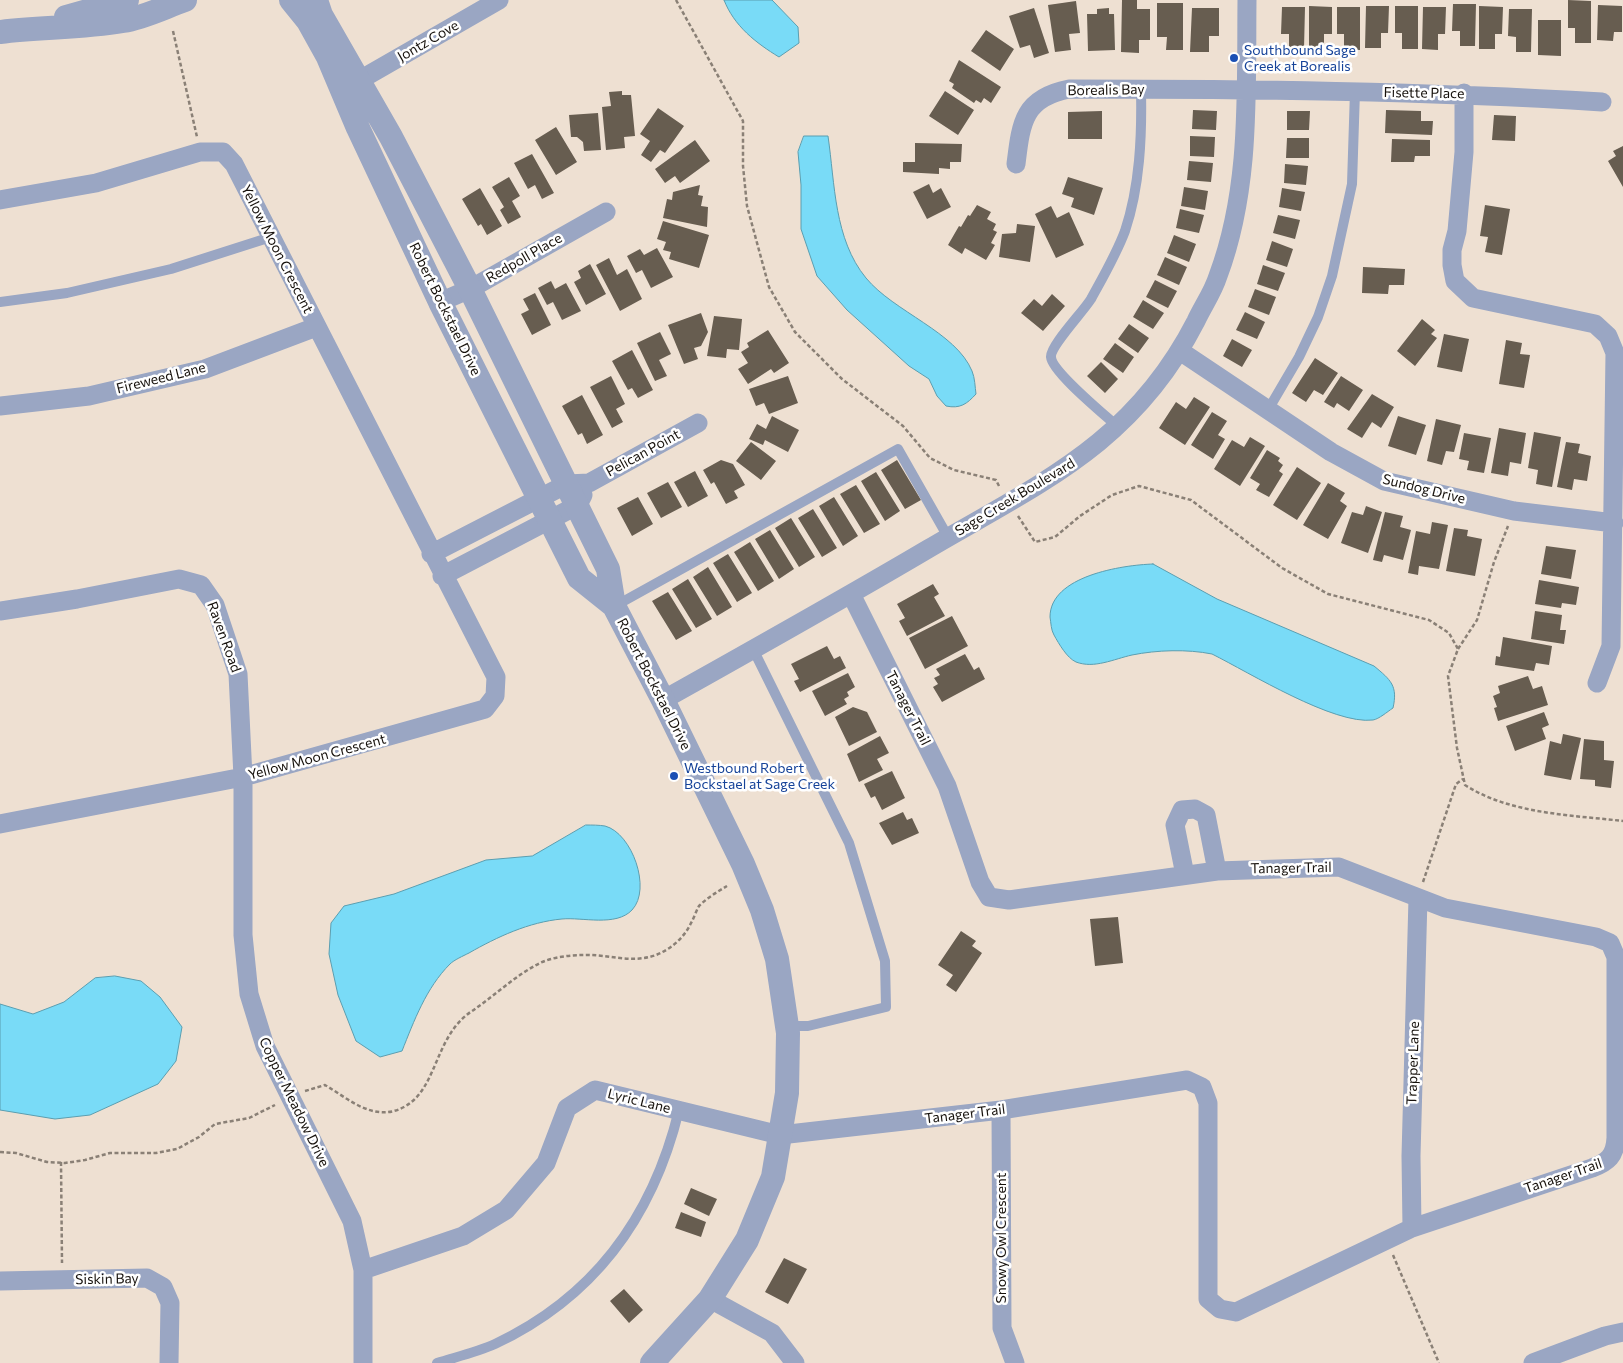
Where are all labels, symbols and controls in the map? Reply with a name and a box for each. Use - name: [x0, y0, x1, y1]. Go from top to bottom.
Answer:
- street label: Jontz Cove: [394, 17, 462, 65]
- place label: Southbound Sage Creek at Borealis: [1244, 42, 1356, 74]
- marker: Southbound Sage Creek at Borealis: [1228, 52, 1240, 64]
- street label: Borealis Bay: [1067, 81, 1145, 99]
- street label: Fisette Place: [1384, 84, 1464, 102]
- street label: Yellow Moon Crescent: [237, 182, 317, 316]
- street label: Redpoll Place: [483, 230, 565, 286]
- street label: Robert Bockstael Drive: [406, 240, 484, 378]
- street label: Fireweed Lane: [115, 359, 207, 397]
- street label: Pelican Point: [603, 426, 683, 480]
- street label: Sage Creek Boulevard: [952, 455, 1078, 539]
- street label: Sundog Drive: [1381, 471, 1467, 507]
- street label: Raven Road: [203, 599, 245, 675]
- street label: Robert Bockstael Drive: [613, 615, 695, 753]
- street label: Tanager Trail: [882, 668, 934, 748]
- street label: Yellow Moon Crescent: [246, 731, 388, 783]
- place label: Westbound Robert Bockstael at Sage Creek: [684, 760, 835, 792]
- marker: Westbound Robert Bockstael at Sage Creek: [668, 770, 680, 782]
- street label: Tanager Trail: [1250, 859, 1332, 877]
- street label: Trapper Lane: [1403, 1021, 1423, 1105]
- street label: Copper Meadow Drive: [255, 1034, 333, 1170]
- street label: Lyric Lane: [606, 1085, 672, 1117]
- street label: Tanager Trail: [924, 1101, 1006, 1127]
- street label: Tanager Trail: [1522, 1155, 1604, 1197]
- street label: Snowy Owl Crescent: [993, 1172, 1009, 1304]
- street label: Siskin Bay: [75, 1270, 139, 1288]

